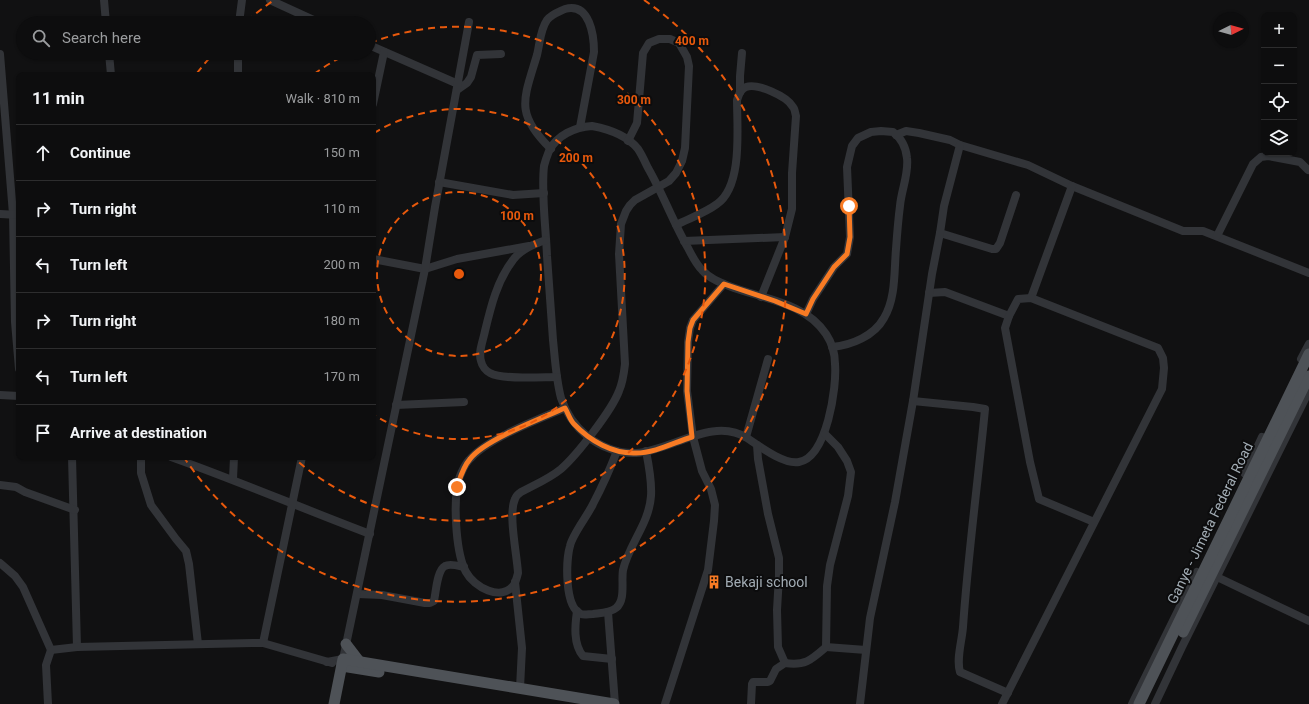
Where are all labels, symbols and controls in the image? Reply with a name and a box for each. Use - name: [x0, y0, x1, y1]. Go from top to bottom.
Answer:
- north arrow: [1213, 12, 1249, 48]
- map controls: [1261, 12, 1297, 156]
- button: +: [1261, 12, 1297, 48]
- search box: [16, 16, 376, 60]
- icon: search: [30, 27, 52, 49]
- text: Search here: [62, 29, 141, 47]
- text: 400 m: [675, 34, 709, 48]
- button: −: [1261, 48, 1297, 84]
- button: locate: [1261, 84, 1297, 120]
- text: 11 min: [32, 88, 85, 108]
- text: Walk · 810 m: [285, 91, 360, 106]
- text: 300 m: [617, 93, 651, 107]
- button: layers: [1261, 120, 1297, 156]
- icon: ahead: [32, 142, 54, 164]
- text: Continue: [70, 144, 131, 162]
- text: 150 m: [323, 145, 360, 160]
- text: 200 m: [559, 151, 593, 165]
- route start: [840, 197, 858, 215]
- icon: right: [32, 198, 54, 220]
- text: Turn right: [70, 200, 136, 218]
- text: 110 m: [323, 201, 360, 216]
- text: 100 m: [500, 209, 534, 223]
- icon: left: [32, 254, 54, 276]
- text: Turn left: [70, 256, 127, 274]
- text: 200 m: [323, 257, 360, 272]
- centre of rings: [452, 267, 466, 281]
- icon: right: [32, 310, 54, 332]
- text: Turn right: [70, 312, 136, 330]
- text: 180 m: [323, 313, 360, 328]
- icon: left: [32, 366, 54, 388]
- text: Turn left: [70, 368, 127, 386]
- text: 170 m: [323, 369, 360, 384]
- icon: arrive: [32, 422, 54, 444]
- text: Arrive at destination: [70, 424, 207, 442]
- street label: Ganye - Jimeta Federal Road: [1164, 440, 1256, 606]
- route end: [448, 478, 466, 496]
- building icon: Bekaji school: [706, 574, 722, 590]
- place label: Bekaji school: [725, 574, 808, 590]

